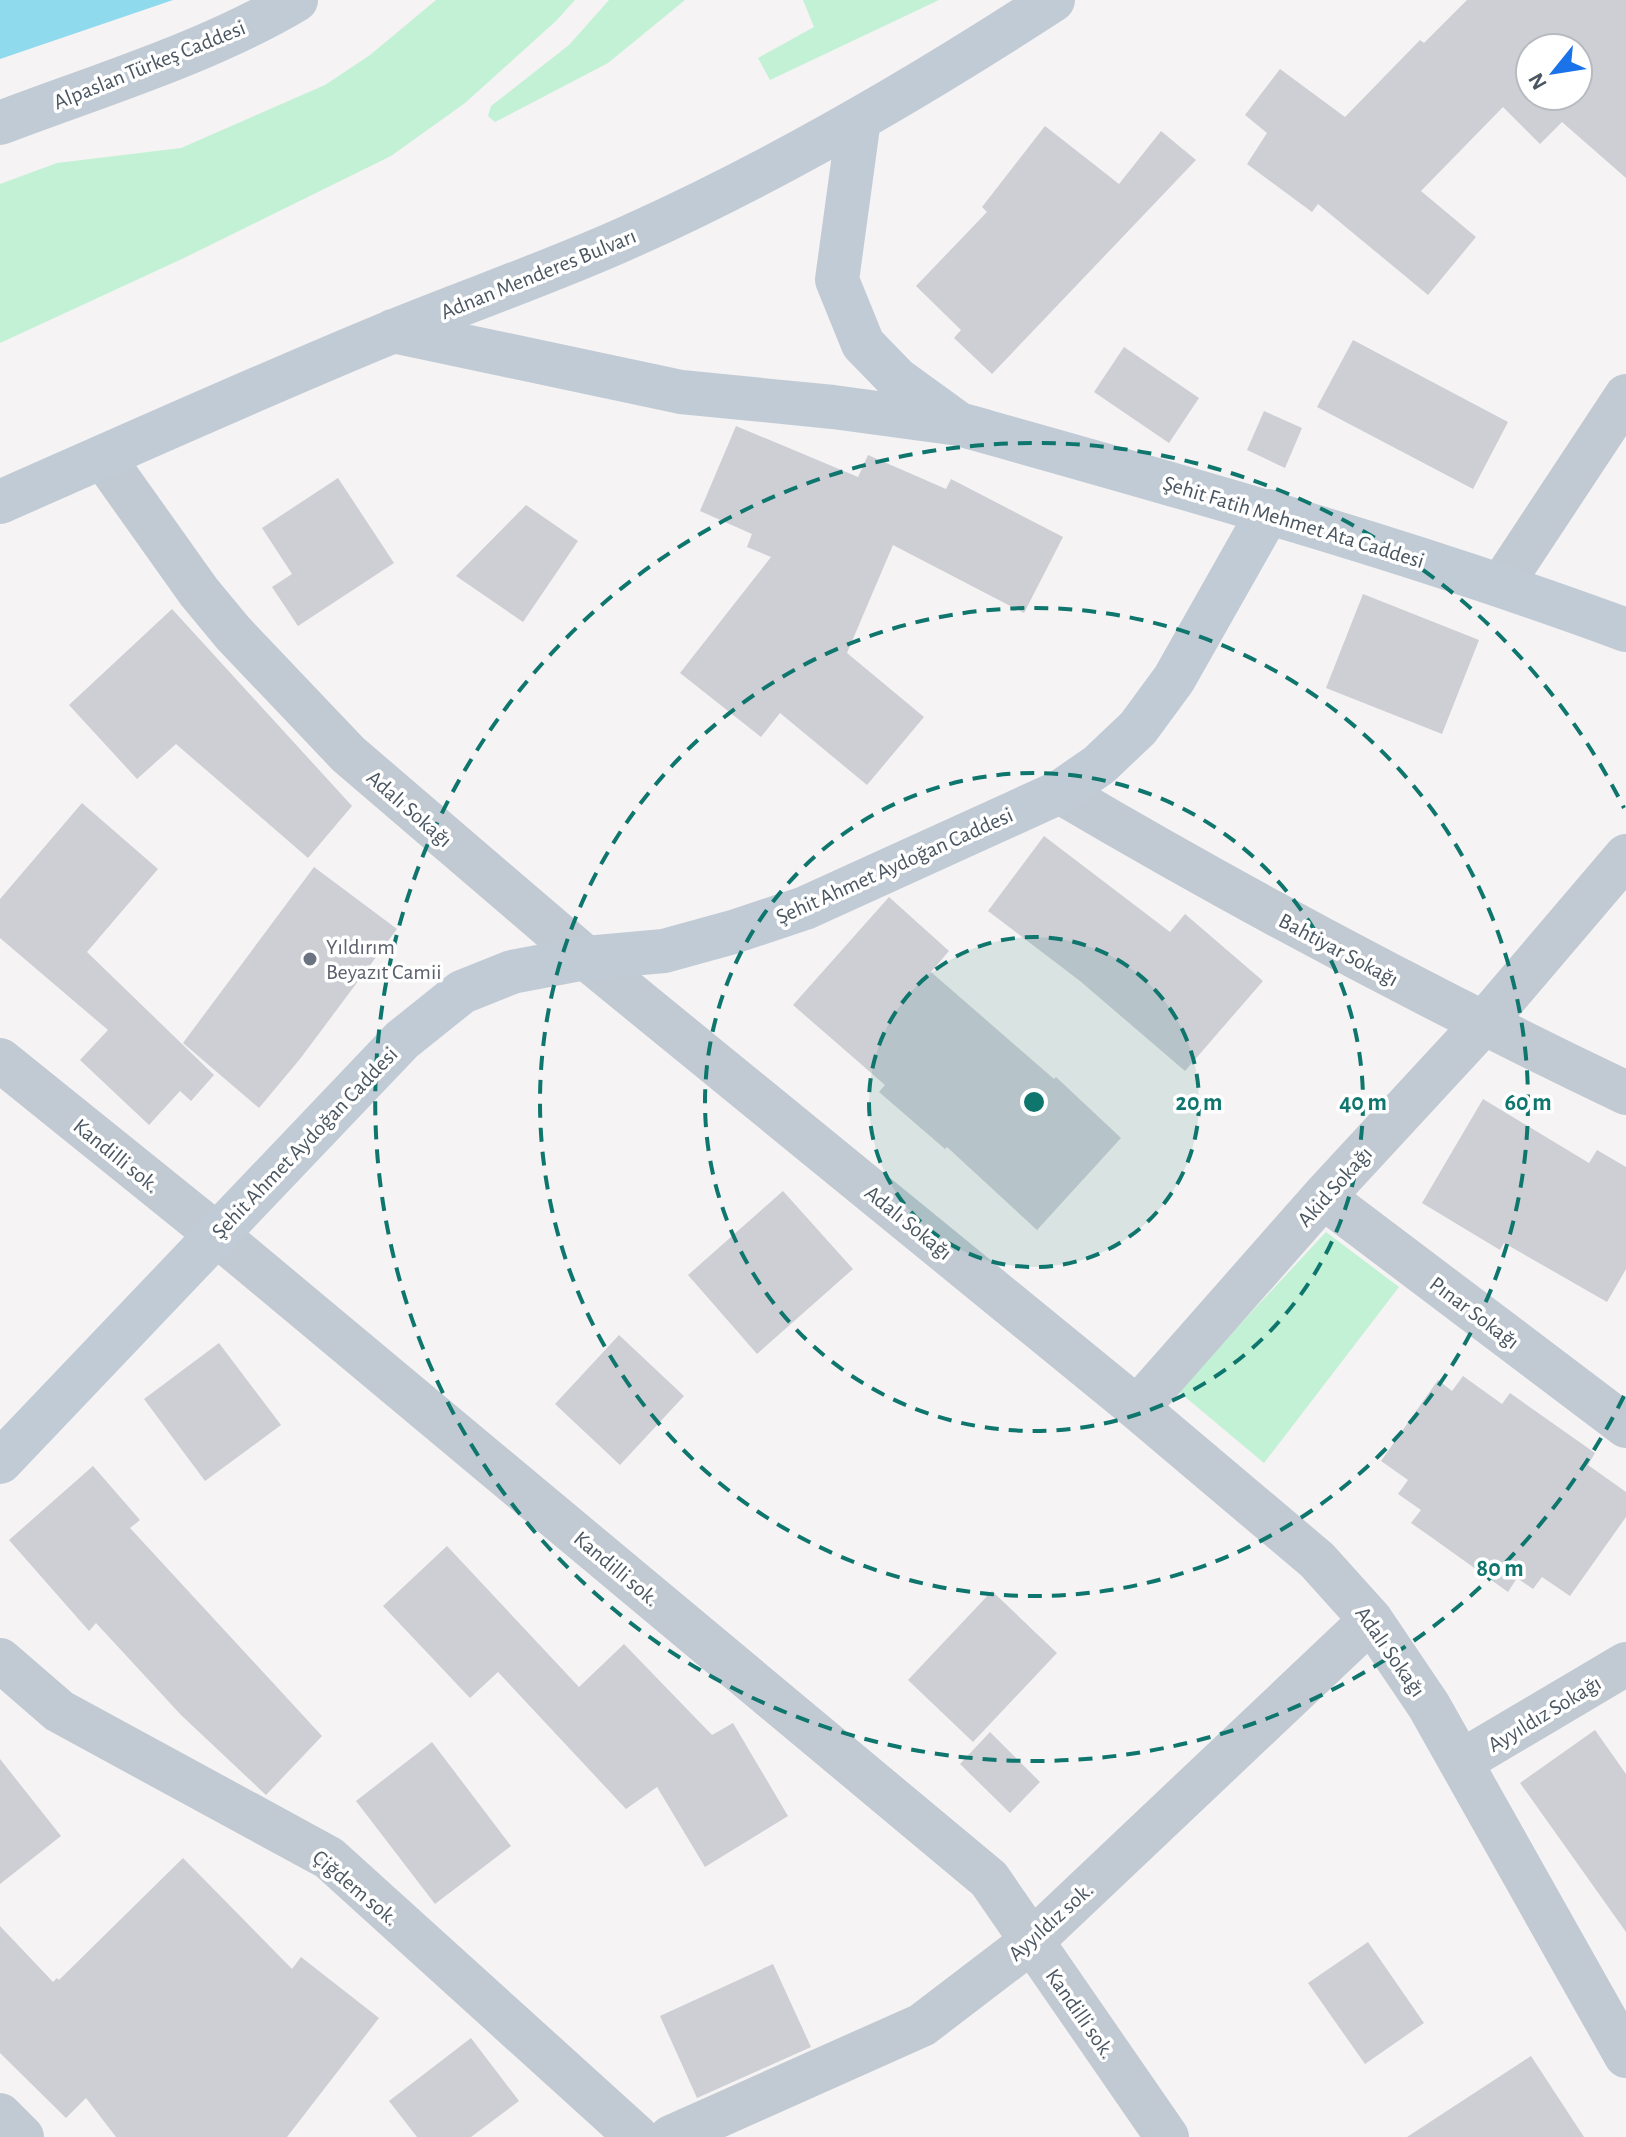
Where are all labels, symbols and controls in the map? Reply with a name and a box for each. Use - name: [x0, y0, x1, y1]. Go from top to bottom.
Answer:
- street label: Alpaslan Türkeş Caddesi: [50, 16, 248, 113]
- north arrow: [1514, 32, 1594, 112]
- text: N: [1524, 69, 1551, 94]
- street label: Adnan Menderes Bulvarı: [437, 225, 639, 323]
- street label: Şehit Fatih Mehmet Ata Caddesi: [1161, 472, 1427, 572]
- street label: Adalı Sokağı: [363, 766, 456, 851]
- street label: Şehit Ahmet Aydoğan Caddesi: [773, 804, 1016, 928]
- street label: Bahtiyar Sokağı: [1275, 909, 1402, 991]
- place label: Yıldırım Beyazıt Camii: [326, 936, 442, 983]
- marker: Yıldırım Beyazıt Camii: [301, 950, 319, 968]
- street label: Şehit Ahmet Aydoğan Caddesi: [208, 1043, 402, 1243]
- centre of rings: [1020, 1088, 1048, 1116]
- text: 20 m: [1176, 1091, 1222, 1115]
- text: 40 m: [1339, 1091, 1387, 1115]
- text: 60 m: [1504, 1091, 1552, 1115]
- street label: Kandilli sok.: [69, 1115, 164, 1197]
- street label: Akid Sokağı: [1293, 1142, 1376, 1231]
- street label: Adalı Sokağı: [861, 1181, 956, 1264]
- street label: Pınar Sokağı: [1426, 1272, 1523, 1353]
- street label: Kandilli sok.: [570, 1527, 663, 1611]
- text: 80 m: [1476, 1557, 1524, 1581]
- street label: Adalı Sokağı: [1351, 1602, 1429, 1701]
- street label: Ayyıldız Sokağı: [1484, 1672, 1605, 1756]
- street label: Çiğdem sok.: [308, 1846, 402, 1930]
- street label: Ayyıldız sok.: [1004, 1878, 1097, 1965]
- street label: Kandilli sok.: [1041, 1965, 1119, 2062]

